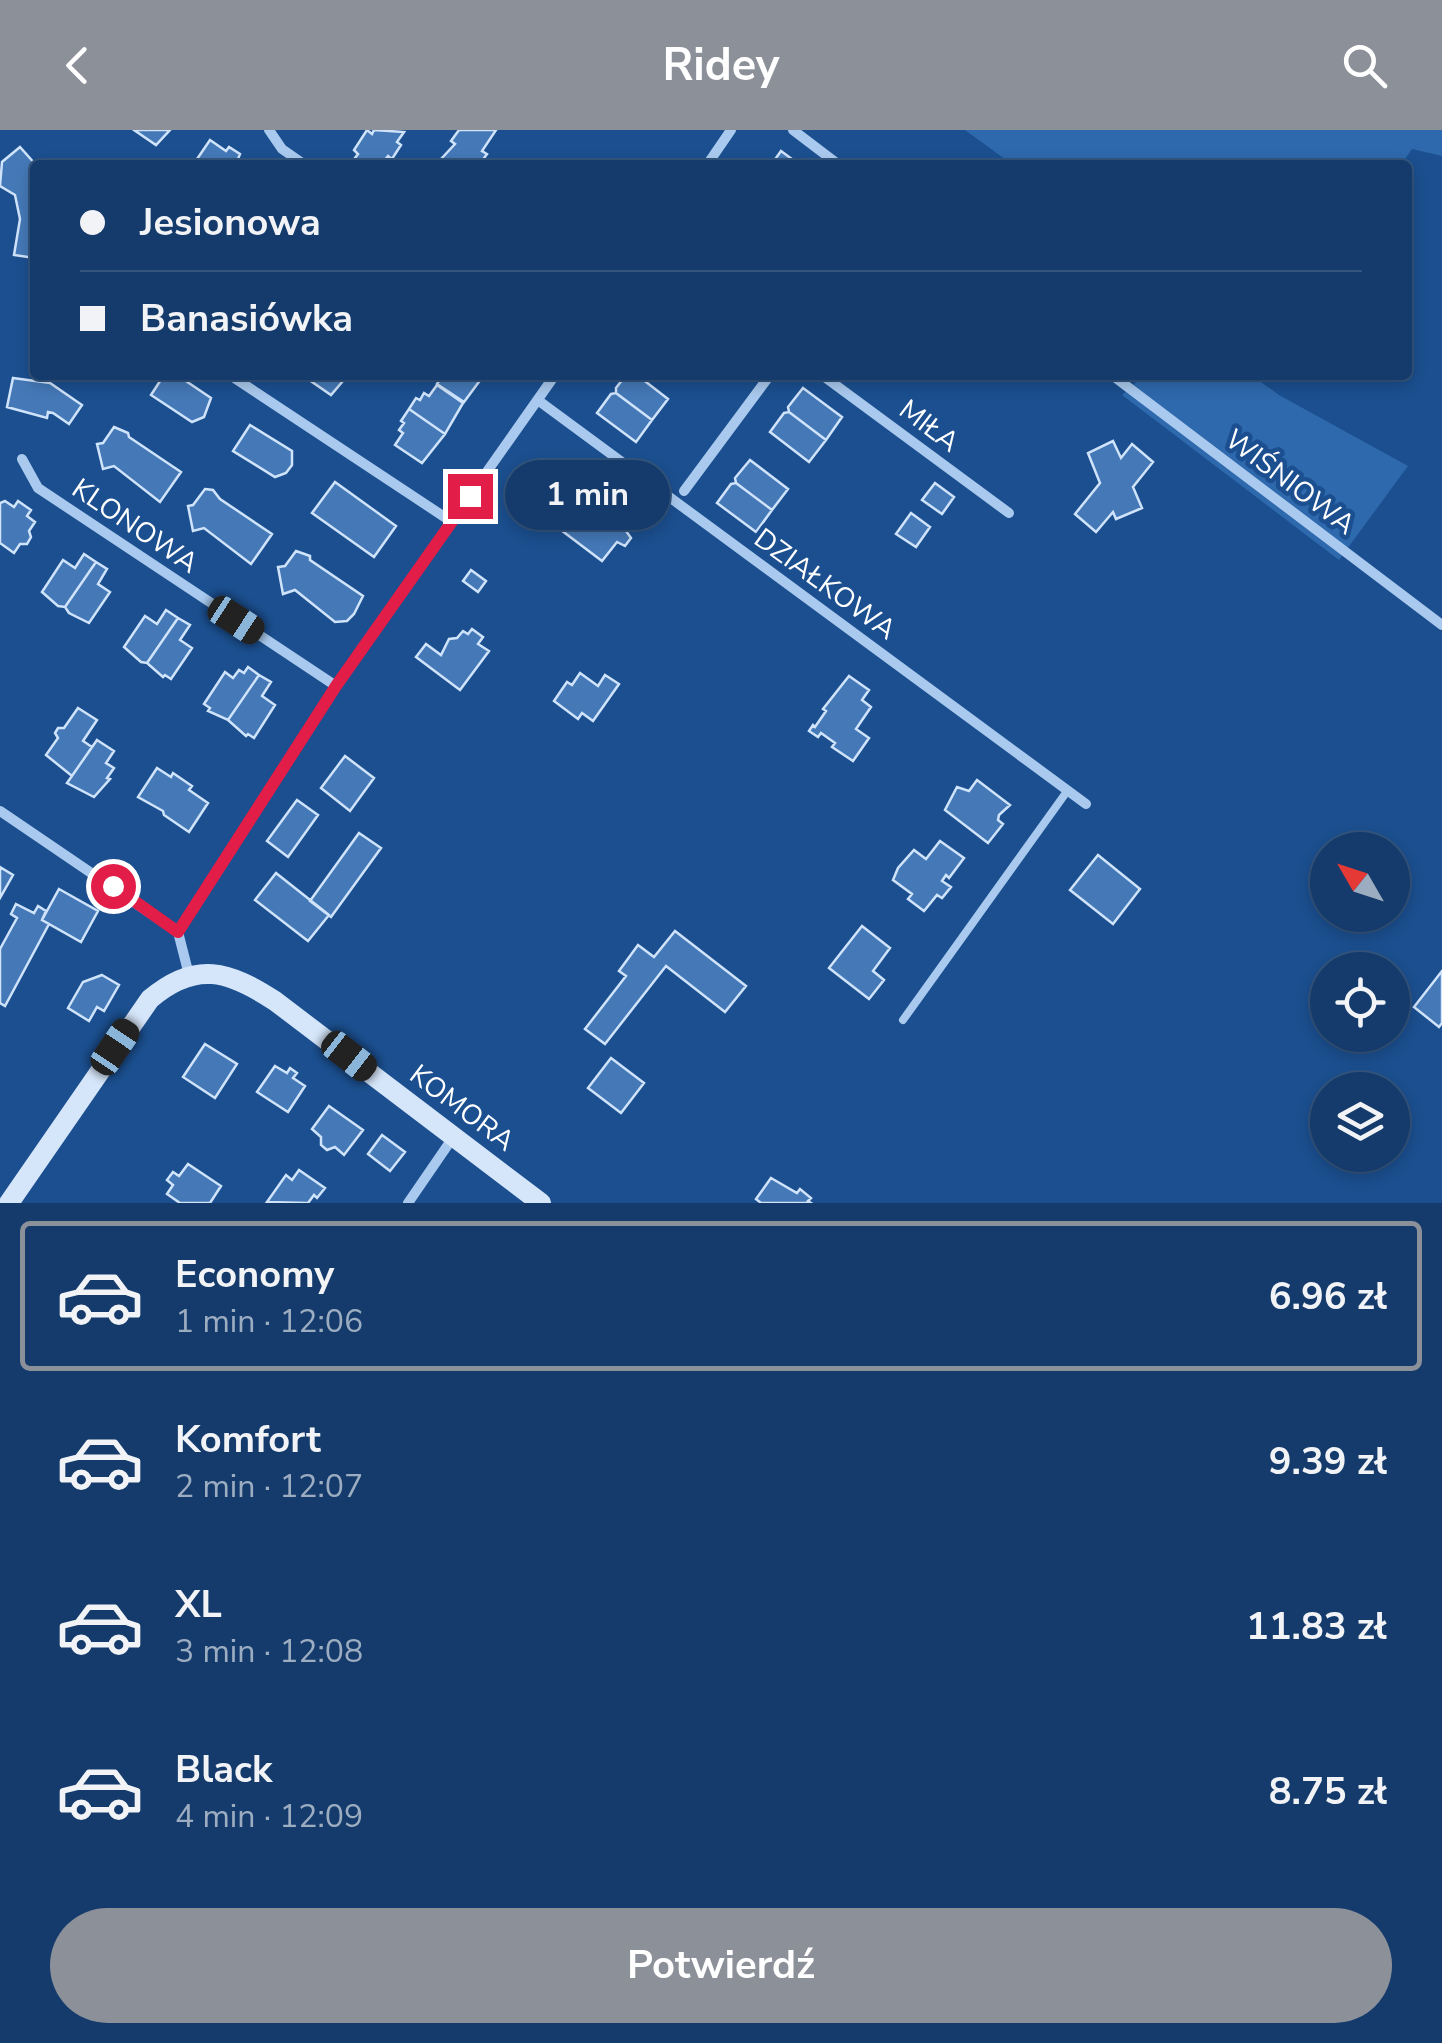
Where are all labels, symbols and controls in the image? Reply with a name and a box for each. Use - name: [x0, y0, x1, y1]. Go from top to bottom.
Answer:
- text: Ridey: [662, 35, 780, 96]
- icon: back: [50, 38, 105, 93]
- icon: search: [1337, 38, 1392, 93]
- text: Jesionowa: [140, 197, 321, 248]
- text: Banasiówka: [140, 293, 353, 344]
- street label: MIŁA: [891, 391, 967, 461]
- street label: WIŚNIOWA: [1217, 421, 1363, 543]
- callout: 1 min: [505, 461, 670, 531]
- street label: KLONOWA: [64, 470, 206, 582]
- text: 1 min: [546, 473, 629, 516]
- route end: [448, 474, 493, 519]
- street label: DZIAŁKOWA: [746, 520, 904, 648]
- car: [203, 591, 269, 649]
- north arrow: [1310, 832, 1410, 932]
- map controls: [1310, 832, 1410, 1172]
- route start: [91, 864, 136, 909]
- button: locate: [1310, 952, 1410, 1052]
- car: [86, 1014, 144, 1080]
- car: [316, 1026, 382, 1086]
- street label: KOMORA: [402, 1056, 522, 1160]
- button: layers: [1310, 1072, 1410, 1172]
- text: Economy: [175, 1249, 334, 1300]
- icon: car: [55, 1251, 145, 1341]
- text: 6.96 zł: [1269, 1271, 1387, 1322]
- text: 1 min · 12:06: [175, 1300, 363, 1343]
- text: Komfort: [175, 1414, 321, 1465]
- icon: car: [55, 1416, 145, 1506]
- text: 9.39 zł: [1269, 1436, 1387, 1487]
- text: 2 min · 12:07: [175, 1465, 363, 1508]
- text: XL: [175, 1579, 222, 1630]
- icon: car: [55, 1581, 145, 1671]
- text: 11.83 zł: [1246, 1601, 1387, 1652]
- text: 3 min · 12:08: [175, 1630, 363, 1673]
- text: Black: [175, 1744, 272, 1795]
- icon: car: [55, 1746, 145, 1836]
- text: 8.75 zł: [1269, 1766, 1387, 1817]
- text: 4 min · 12:09: [175, 1795, 363, 1838]
- button: Potwierdź: [50, 1908, 1392, 2023]

